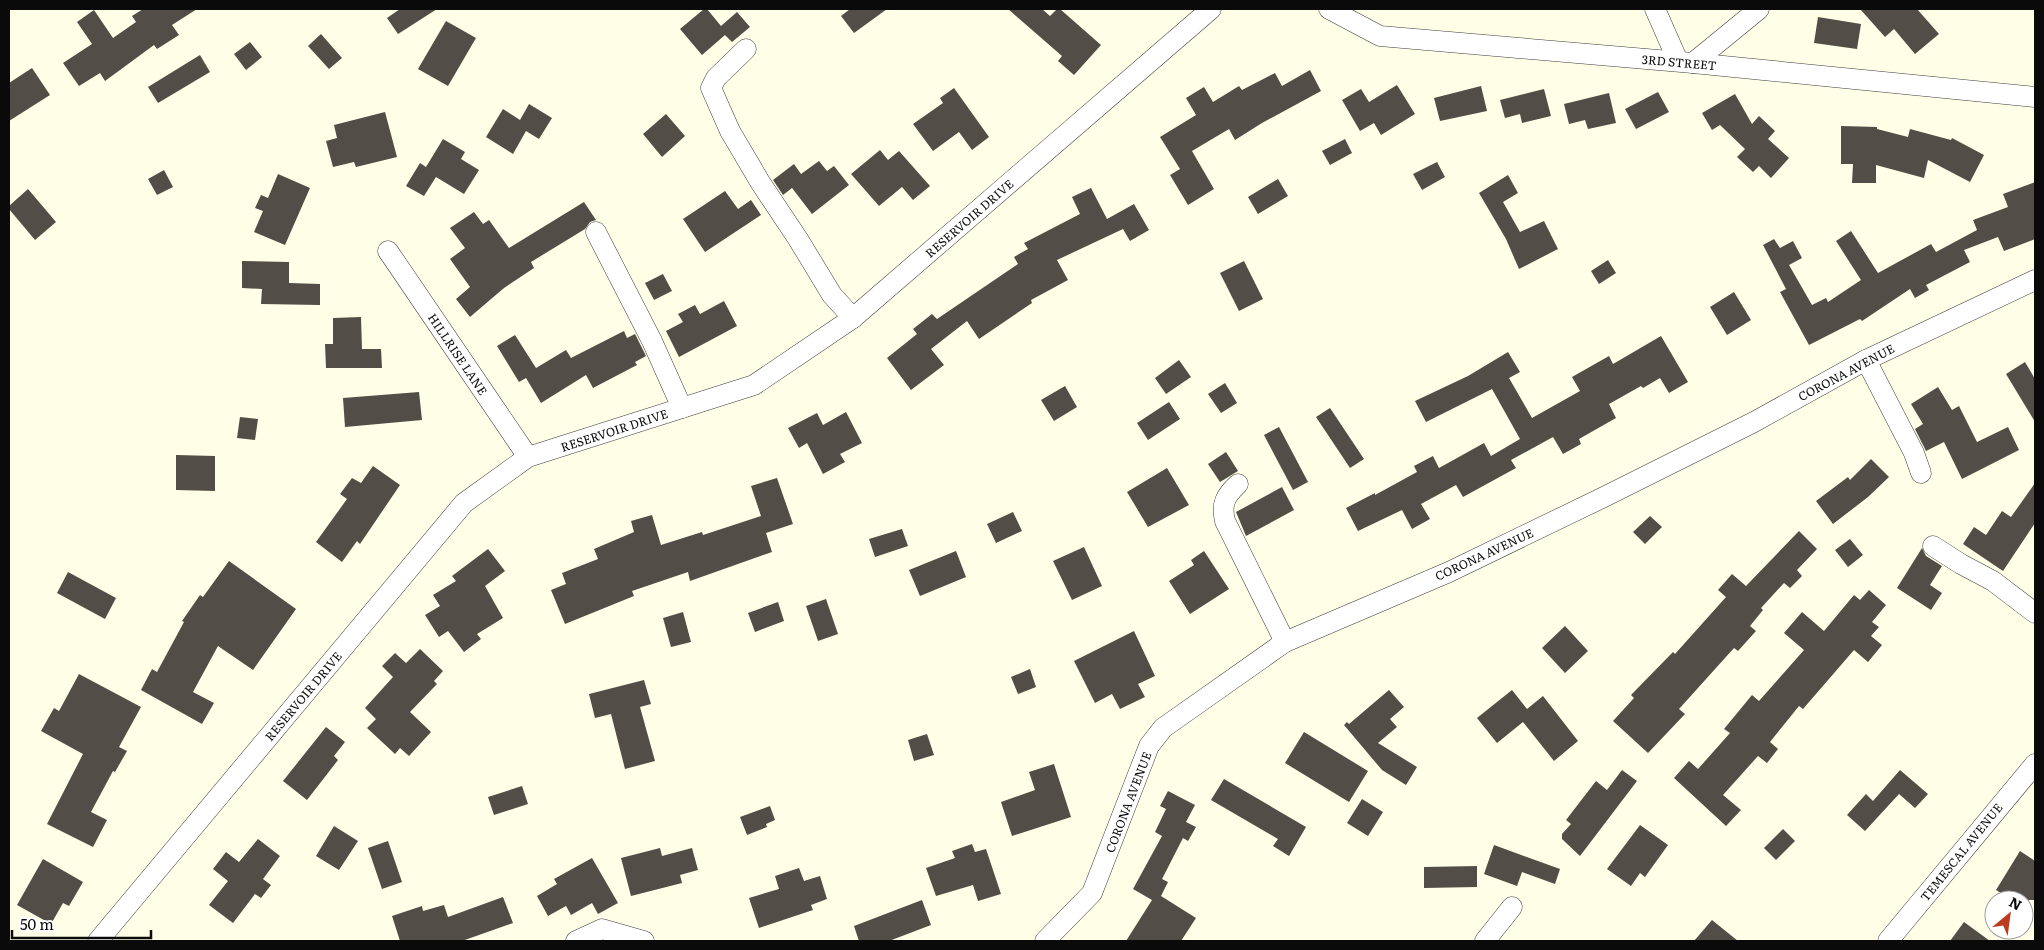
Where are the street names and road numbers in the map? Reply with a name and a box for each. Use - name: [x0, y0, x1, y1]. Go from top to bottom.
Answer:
- street label: 3RD STREET: [1641, 50, 1717, 74]
- street label: RESERVOIR DRIVE: [921, 174, 1017, 261]
- street label: HILLRISE LANE: [424, 309, 492, 399]
- street label: CORONA AVENUE: [1795, 339, 1898, 405]
- street label: RESERVOIR DRIVE: [558, 404, 670, 456]
- street label: CORONA AVENUE: [1432, 523, 1537, 585]
- street label: RESERVOIR DRIVE: [260, 647, 346, 745]
- street label: CORONA AVENUE: [1100, 749, 1156, 855]
- street label: TEMESCAL AVENUE: [1916, 799, 2007, 905]

